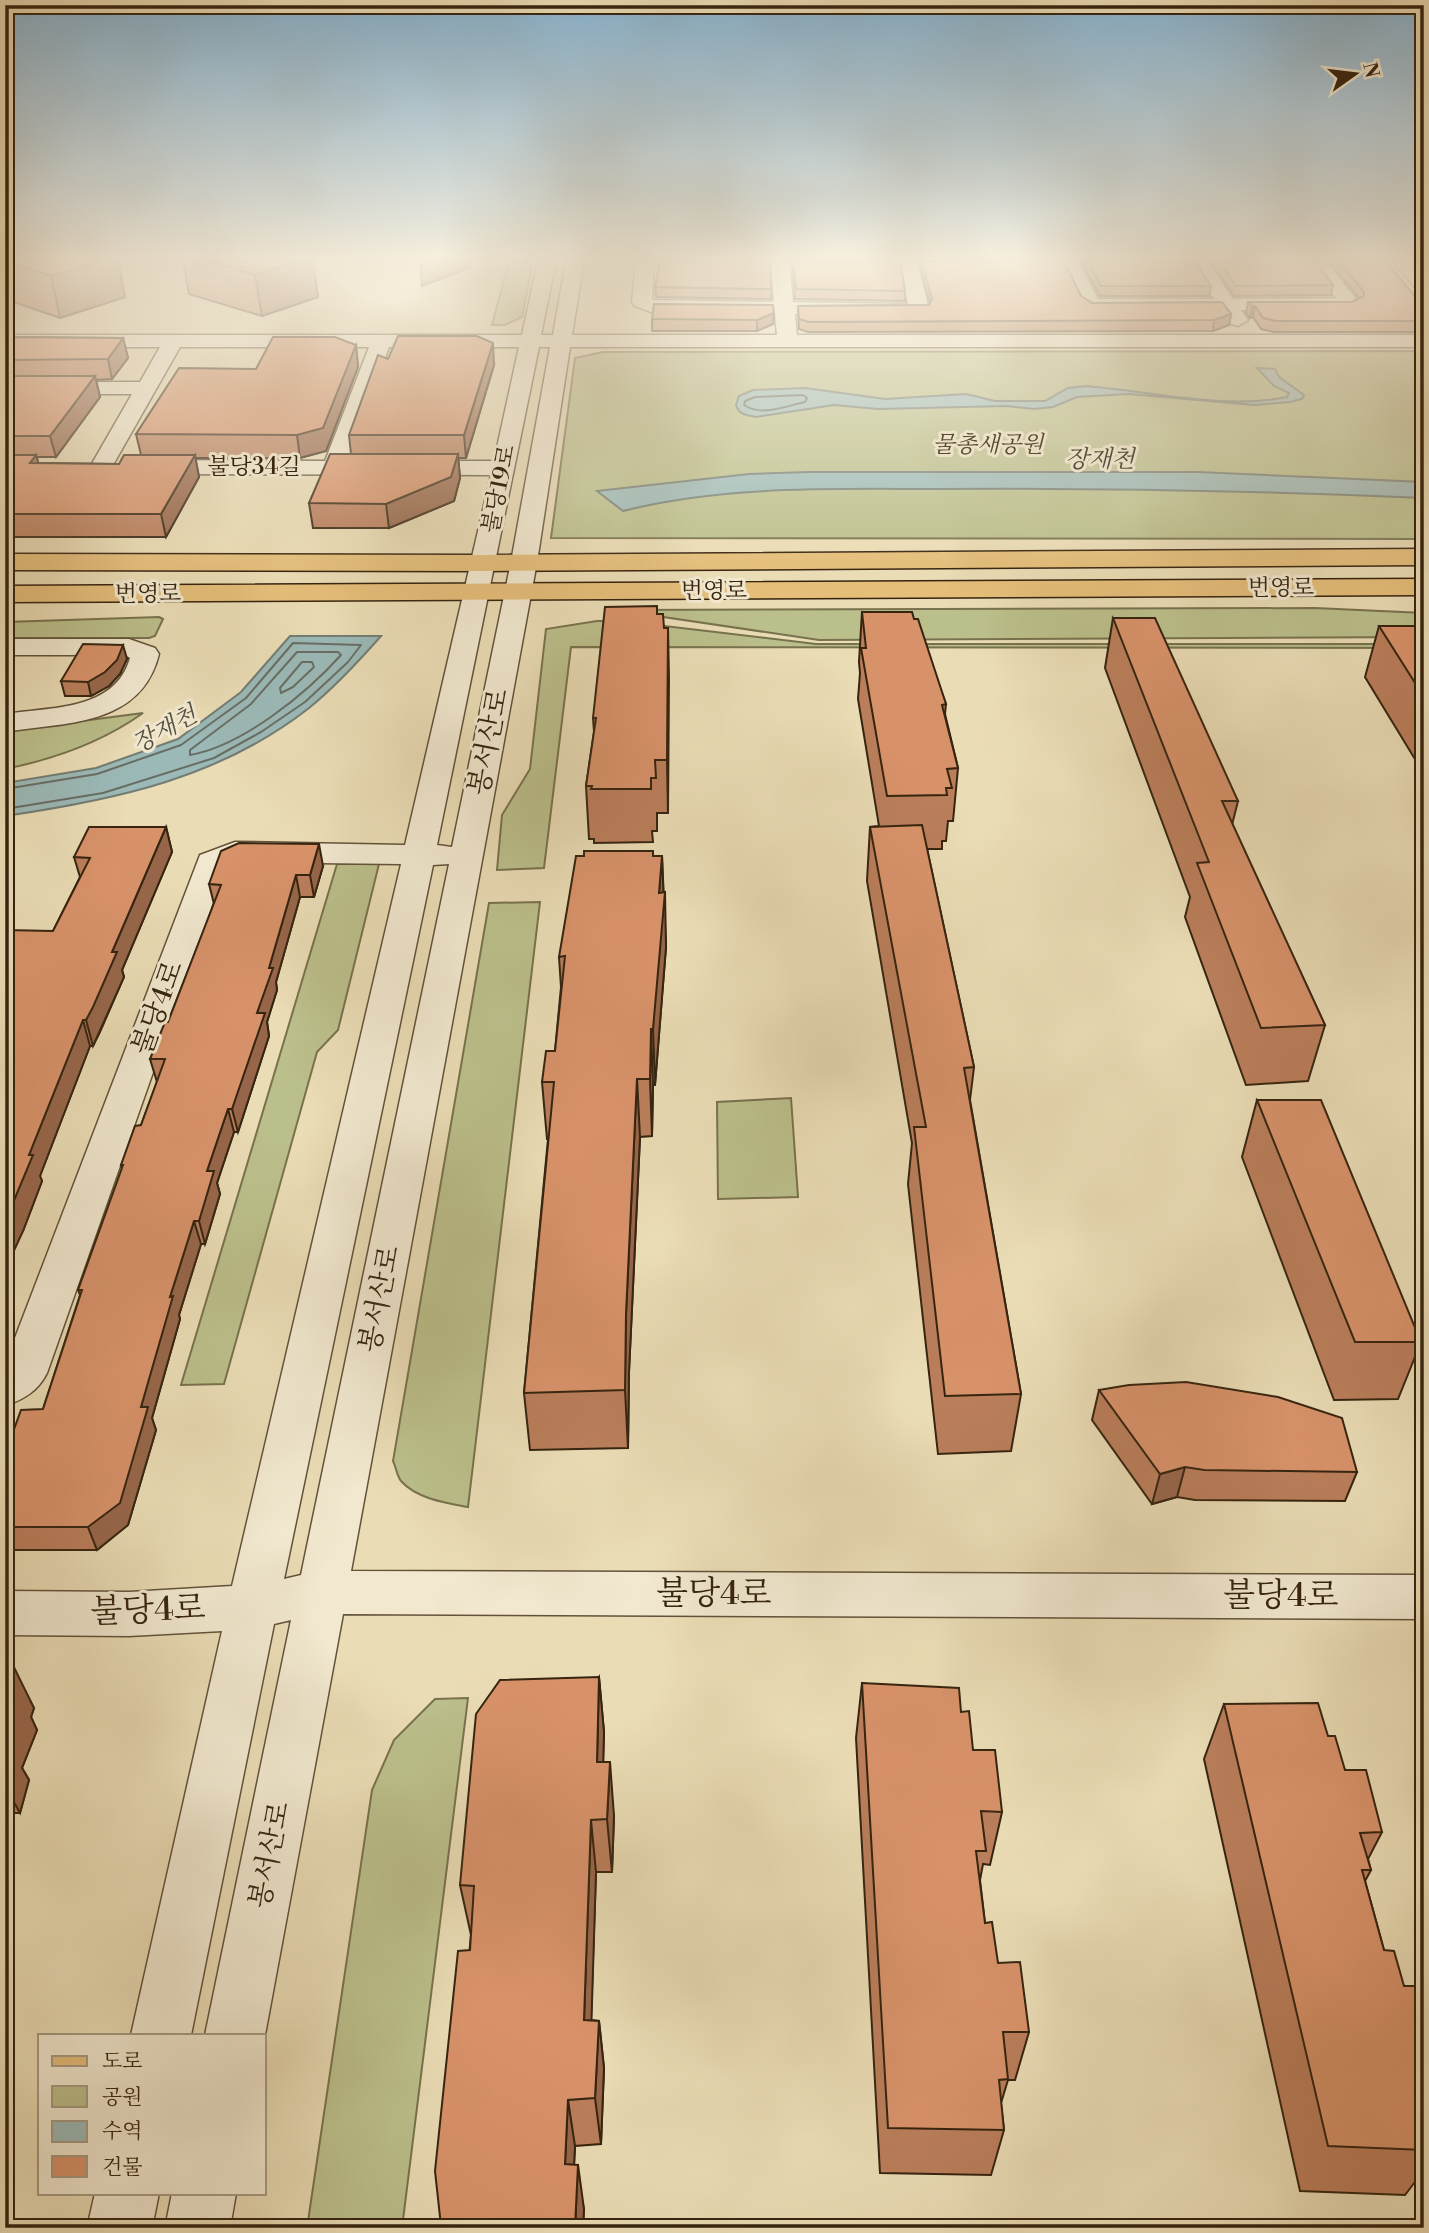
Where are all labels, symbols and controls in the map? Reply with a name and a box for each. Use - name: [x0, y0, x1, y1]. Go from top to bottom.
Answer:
- north arrow: [1320, 38, 1390, 108]
- text: N: [1357, 60, 1384, 80]
- park label: 물총새공원: [932, 431, 1045, 459]
- street label: 불당19로: [477, 442, 521, 536]
- water label: 장재천: [1065, 445, 1137, 475]
- street label: 불당34길: [207, 453, 301, 481]
- street label: 번영로: [1248, 574, 1314, 602]
- street label: 번영로: [681, 577, 747, 605]
- street label: 번영로: [115, 580, 181, 608]
- street label: 봉서산로: [461, 686, 517, 798]
- water label: 장재천: [127, 699, 204, 760]
- street label: 불당4로: [125, 956, 191, 1060]
- street label: 봉서산로: [352, 1243, 408, 1355]
- street label: 불당4로: [656, 1574, 772, 1615]
- street label: 불당4로: [1223, 1576, 1339, 1617]
- street label: 불당4로: [90, 1588, 206, 1633]
- street label: 봉서산로: [242, 1799, 298, 1911]
- legend: [38, 2034, 266, 2194]
- text: 도로: [102, 2049, 143, 2075]
- text: 공원: [102, 2085, 143, 2111]
- text: 수역: [102, 2119, 143, 2145]
- text: 건물: [102, 2155, 143, 2181]

